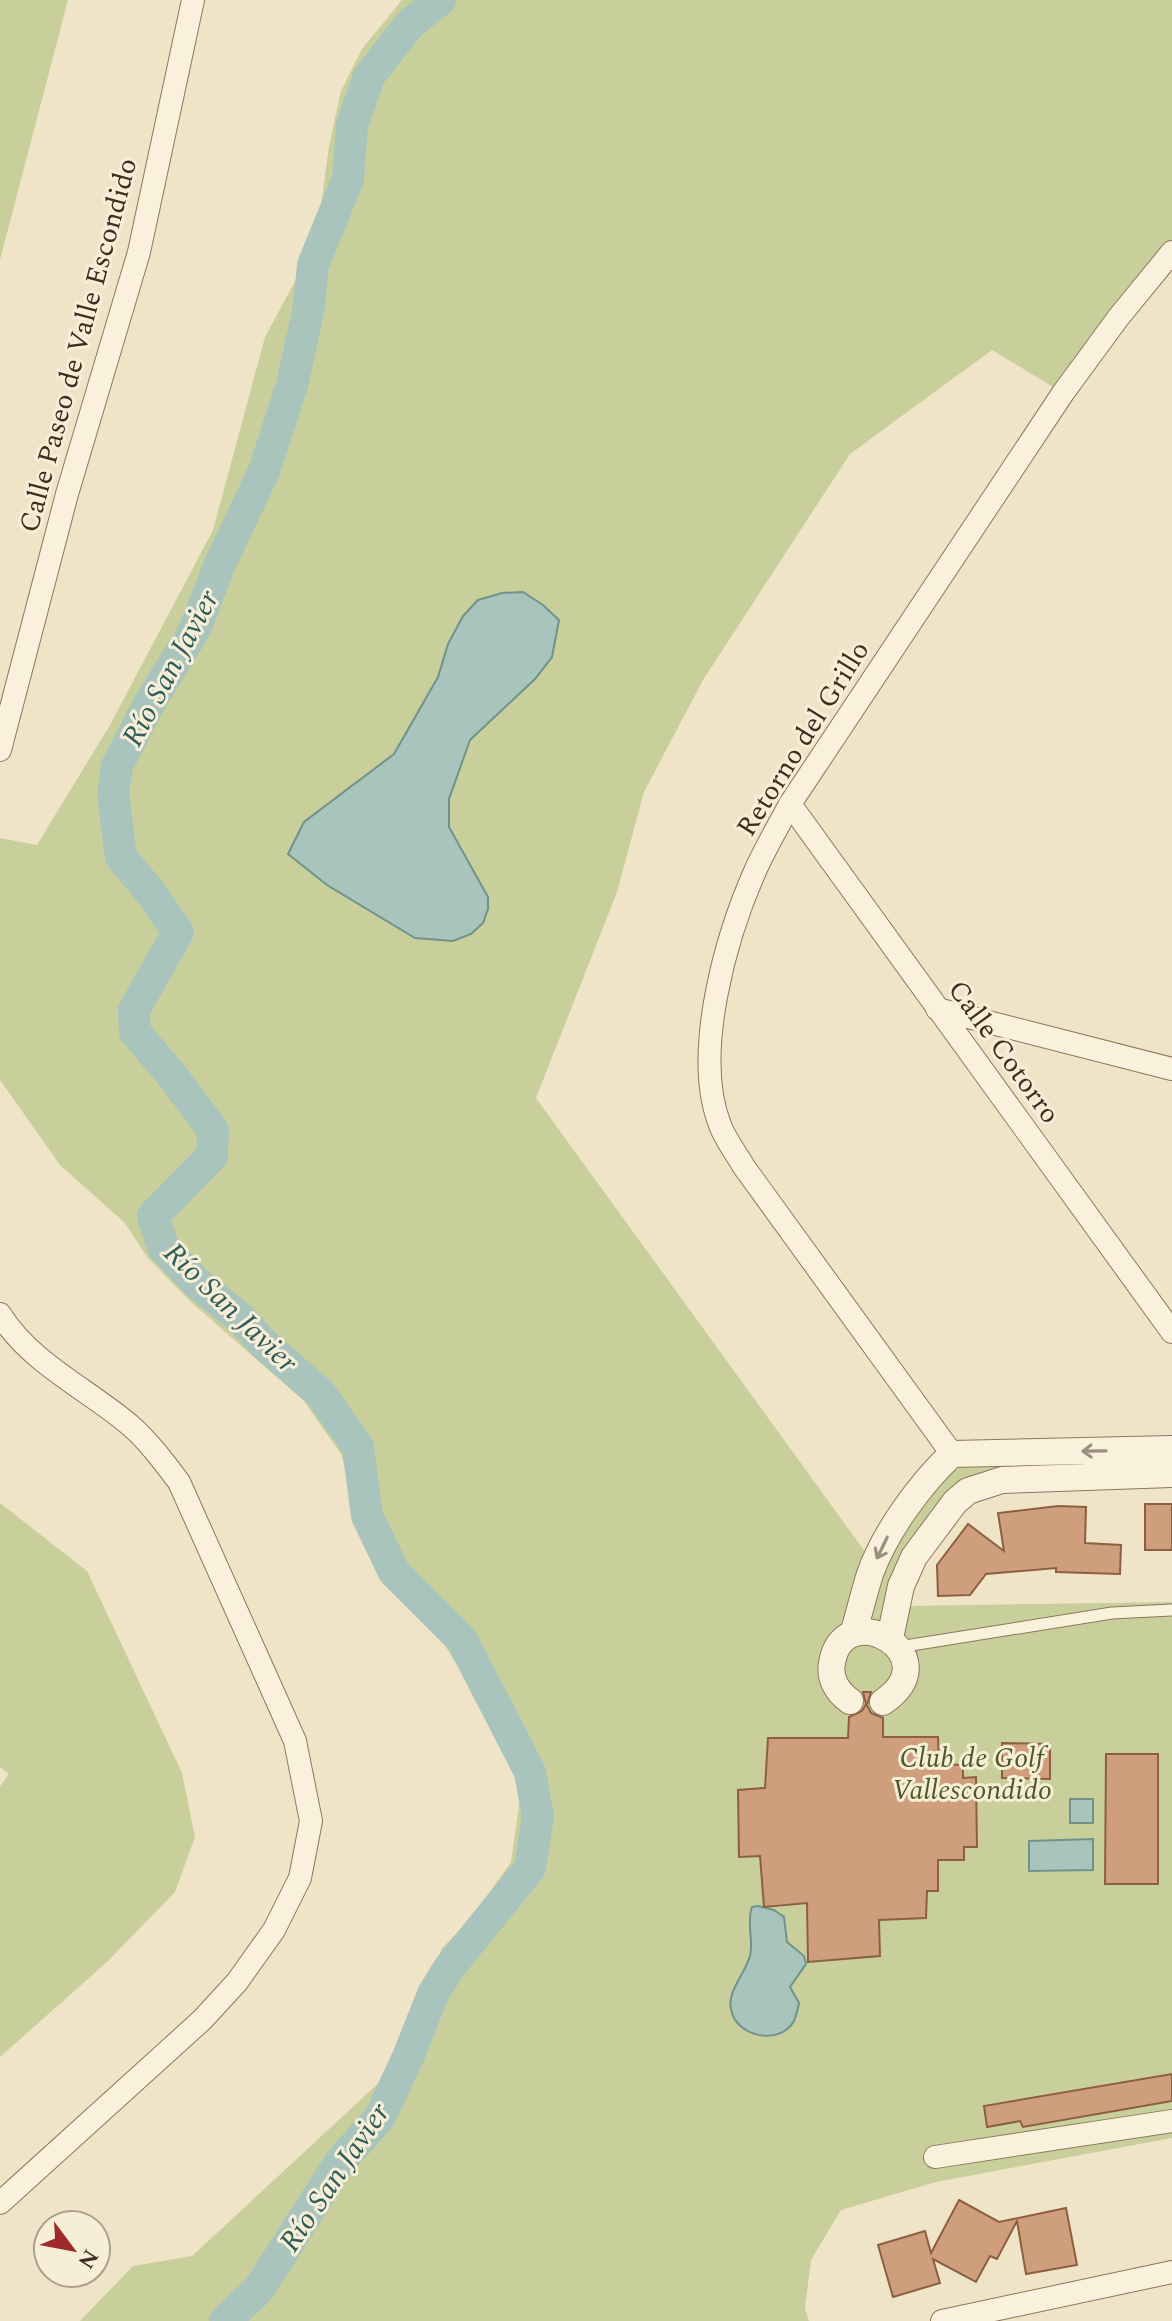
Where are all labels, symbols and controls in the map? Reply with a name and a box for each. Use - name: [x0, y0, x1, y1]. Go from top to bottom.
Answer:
- street label: Calle Paseo de Valle Escondido: [8, 153, 149, 537]
- water label: Río San Javier: [110, 581, 232, 755]
- street label: Retorno del Grillo: [726, 632, 881, 845]
- street label: Calle Cotorro: [937, 971, 1071, 1133]
- water label: Río San Javier: [153, 1231, 309, 1384]
- one-way arrow: [1081, 1443, 1108, 1458]
- one-way arrow: [874, 1536, 889, 1560]
- park label: Club de Golf Vallescondido: [892, 1737, 1052, 1812]
- water label: Río San Javier: [268, 2093, 402, 2262]
- north arrow: [32, 2209, 112, 2289]
- text: N: [69, 2242, 106, 2275]

